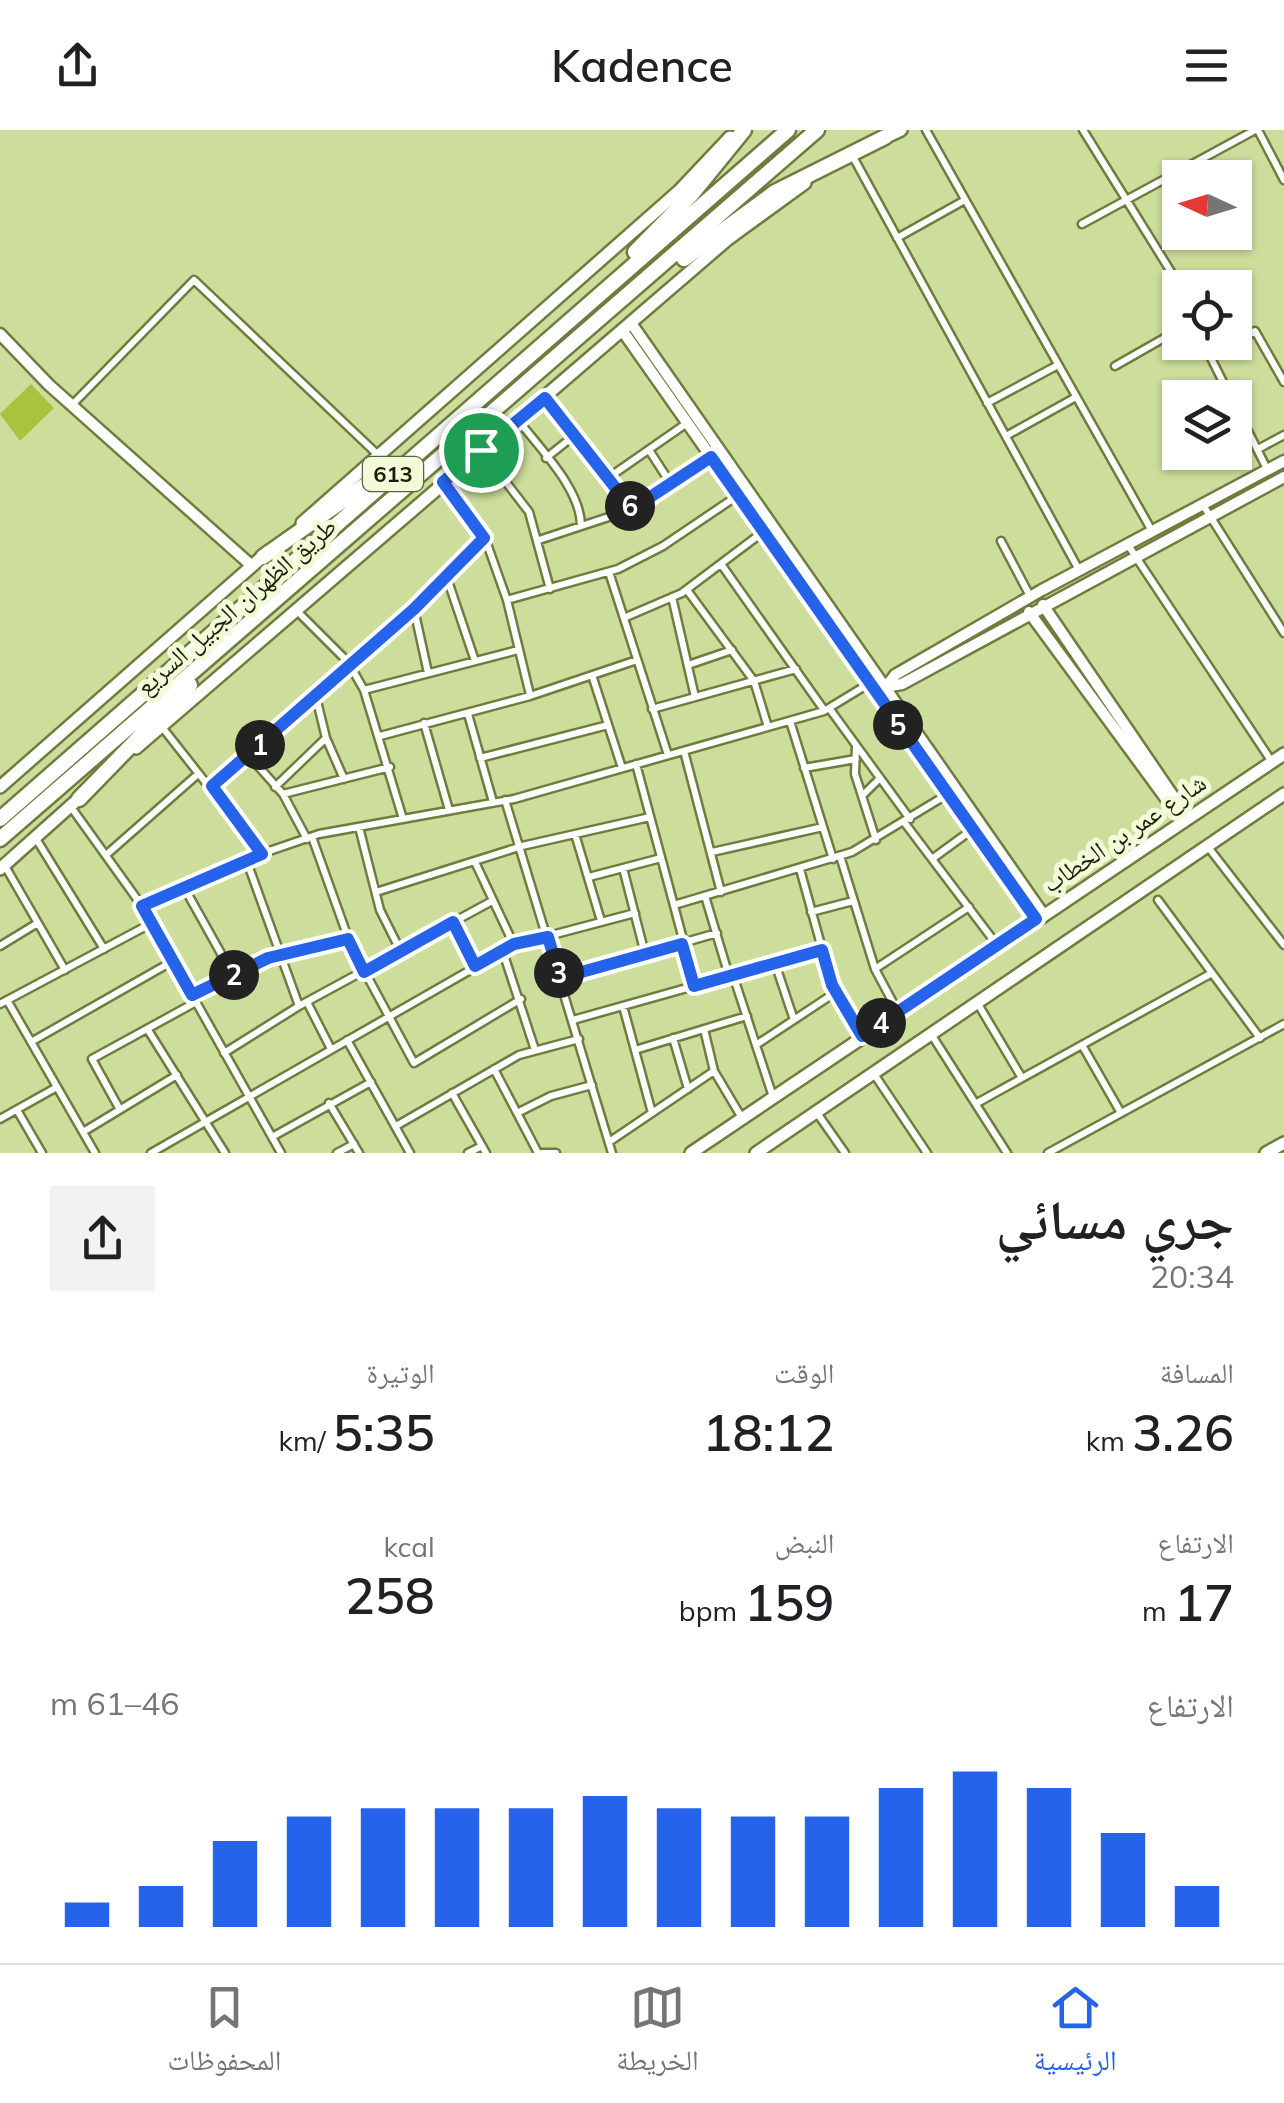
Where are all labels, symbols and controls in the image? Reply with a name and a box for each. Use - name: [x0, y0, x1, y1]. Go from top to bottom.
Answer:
- text: Kadence: [551, 37, 733, 93]
- icon: share: [50, 38, 105, 93]
- icon: menu: [1179, 38, 1234, 93]
- north arrow: [1162, 160, 1252, 250]
- map controls: [1162, 160, 1252, 470]
- button: locate: [1162, 270, 1252, 360]
- button: layers: [1162, 380, 1252, 470]
- pin: [439, 408, 524, 493]
- icon: arrive: [454, 423, 509, 478]
- road number: 613: [363, 457, 423, 491]
- pin: 6: [605, 481, 655, 531]
- text: 6: [622, 488, 638, 523]
- street label: طريق الظهران الجبيل السريع: [129, 510, 343, 702]
- pin: 5: [873, 700, 923, 750]
- text: 5: [890, 707, 906, 742]
- pin: 1: [235, 720, 285, 770]
- text: 1: [252, 727, 268, 762]
- street label: شارع عمر بن الخطاب: [1036, 766, 1212, 900]
- pin: 3: [534, 948, 584, 998]
- pin: 2: [209, 950, 259, 1000]
- text: 3: [551, 955, 567, 990]
- text: 2: [226, 957, 242, 992]
- pin: 4: [856, 998, 906, 1048]
- text: 4: [873, 1005, 889, 1040]
- text: جري مسائي: [996, 1184, 1234, 1253]
- button: share: [50, 1186, 155, 1291]
- text: 20:34: [1150, 1256, 1234, 1296]
- text: الوتيرة: [367, 1355, 435, 1390]
- text: الوقت: [774, 1355, 834, 1390]
- text: المسافة: [1160, 1355, 1234, 1390]
- text: 5:35: [333, 1401, 435, 1464]
- text: 18:12: [702, 1401, 834, 1464]
- text: 3.26: [1132, 1401, 1234, 1464]
- text: /km: [278, 1423, 333, 1458]
- text: km: [1086, 1423, 1132, 1458]
- text: النبض: [775, 1525, 834, 1560]
- text: الارتفاع: [1158, 1525, 1234, 1560]
- text: kcal: [383, 1529, 435, 1564]
- text: 258: [345, 1564, 435, 1627]
- text: 159: [744, 1571, 834, 1634]
- text: 17: [1174, 1571, 1234, 1634]
- text: bpm: [679, 1593, 744, 1628]
- text: m: [1142, 1593, 1174, 1628]
- text: 46–61 m: [50, 1683, 179, 1723]
- text: الارتفاع: [1147, 1685, 1234, 1725]
- tab: المحفوظات: [167, 1980, 281, 2088]
- tab: الخريطة: [616, 1980, 699, 2088]
- tab: الرئيسية: [1034, 1980, 1117, 2088]

